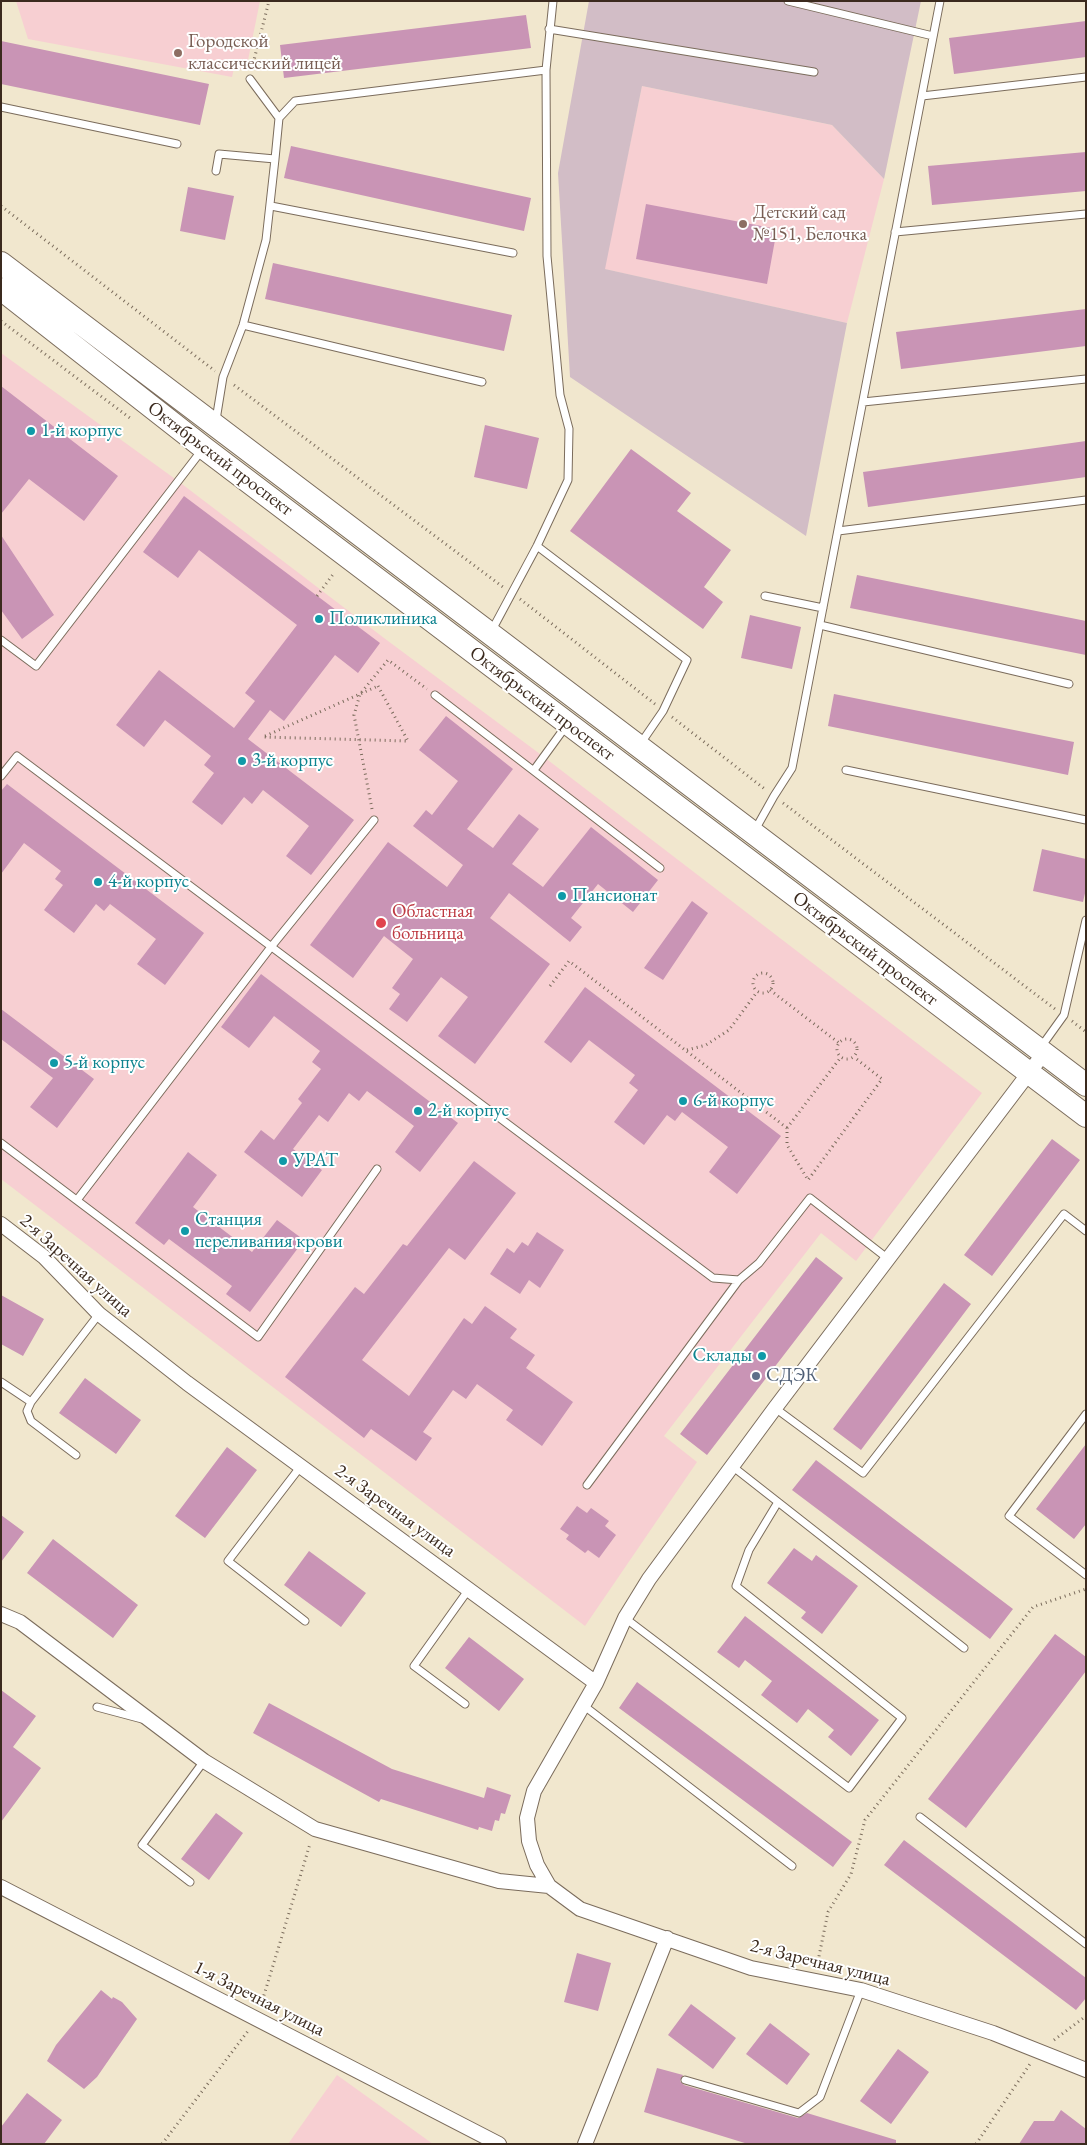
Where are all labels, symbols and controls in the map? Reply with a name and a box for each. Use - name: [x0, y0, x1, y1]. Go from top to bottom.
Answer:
- place label: Городской классический лицей: [188, 31, 341, 75]
- marker: Городской классический лицей: [172, 47, 184, 59]
- place label: Детский сад №151, Белочка: [753, 202, 867, 246]
- marker: Детский сад №151, Белочка: [737, 218, 749, 230]
- street label: Октябрьский проспект: [143, 397, 297, 521]
- place label: 1-й корпус: [41, 420, 122, 442]
- marker: 1-й корпус: [25, 425, 37, 437]
- place label: Поликлиника: [329, 608, 437, 630]
- marker: Поликлиника: [313, 613, 325, 625]
- street label: Октябрьский проспект: [465, 642, 619, 766]
- place label: 3-й корпус: [252, 750, 333, 772]
- marker: 3-й корпус: [236, 755, 248, 767]
- place label: 4-й корпус: [108, 871, 189, 893]
- marker: 4-й корпус: [92, 876, 104, 888]
- place label: Пансионат: [572, 885, 657, 907]
- street label: Октябрьский проспект: [788, 887, 942, 1011]
- marker: Пансионат: [556, 890, 568, 902]
- place label: Областная больница: [392, 901, 473, 945]
- marker: Областная больница: [374, 916, 388, 930]
- place label: 5-й корпус: [64, 1052, 145, 1074]
- marker: 5-й корпус: [48, 1057, 60, 1069]
- place label: 6-й корпус: [693, 1090, 774, 1112]
- marker: 6-й корпус: [677, 1095, 689, 1107]
- place label: 2-й корпус: [428, 1100, 509, 1122]
- marker: 2-й корпус: [412, 1105, 424, 1117]
- place label: УРАТ: [293, 1150, 338, 1172]
- marker: УРАТ: [277, 1155, 289, 1167]
- street label: 2-я Заречная улица: [15, 1209, 137, 1323]
- place label: Станция переливания крови: [195, 1209, 343, 1253]
- marker: Станция переливания крови: [179, 1225, 191, 1237]
- place label: Склады: [692, 1345, 752, 1367]
- marker: Склады: [756, 1350, 768, 1362]
- place label: СДЭК: [766, 1365, 818, 1387]
- marker: СДЭК: [750, 1370, 762, 1382]
- street label: 2-я Заречная улица: [330, 1460, 460, 1562]
- street label: 2-я Заречная улица: [747, 1935, 893, 1991]
- street label: 1-я Заречная улица: [190, 1956, 328, 2042]

